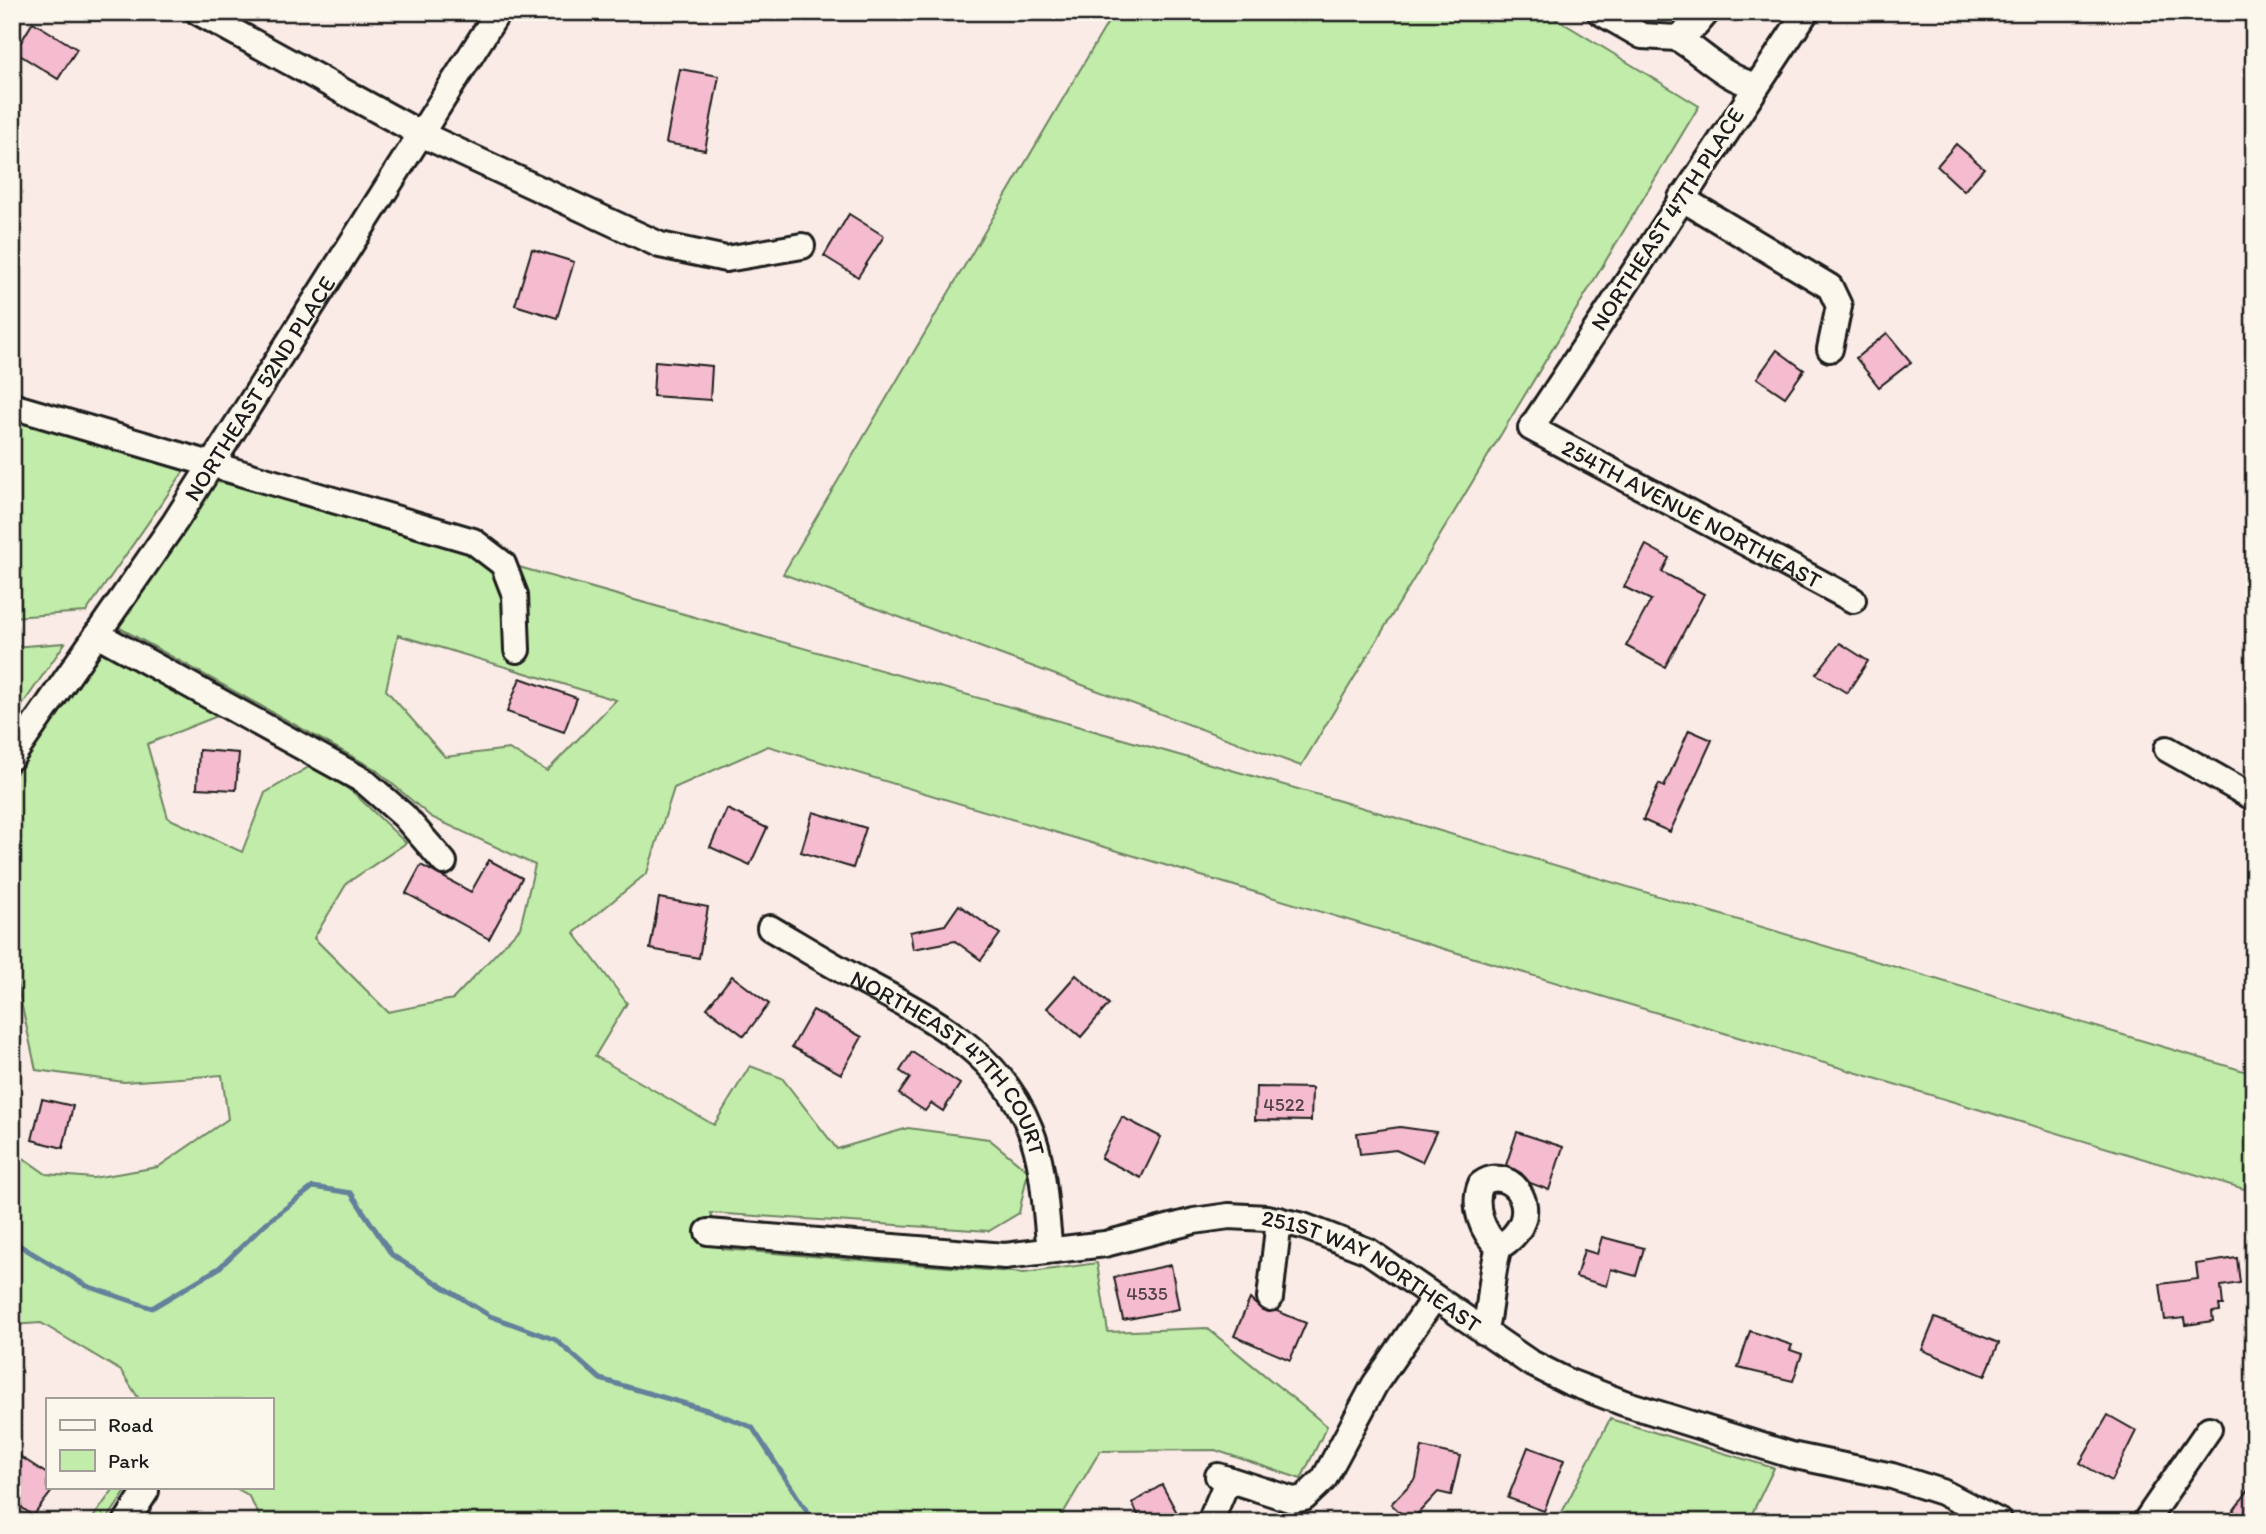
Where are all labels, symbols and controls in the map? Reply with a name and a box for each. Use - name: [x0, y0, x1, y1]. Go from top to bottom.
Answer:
- street label: NORTHEAST 47TH PLACE: [1584, 102, 1750, 336]
- street label: NORTHEAST 52ND PLACE: [178, 271, 341, 506]
- street label: 254TH AVENUE NORTHEAST: [1557, 433, 1827, 595]
- street label: NORTHEAST 47TH COURT: [846, 964, 1052, 1158]
- house number: 4522: [1263, 1093, 1305, 1116]
- street label: 251ST WAY NORTHEAST: [1259, 1203, 1487, 1339]
- house number: 4535: [1126, 1282, 1168, 1305]
- legend: [46, 1398, 273, 1488]
- text: Road: [108, 1412, 154, 1437]
- text: Park: [108, 1448, 150, 1473]

